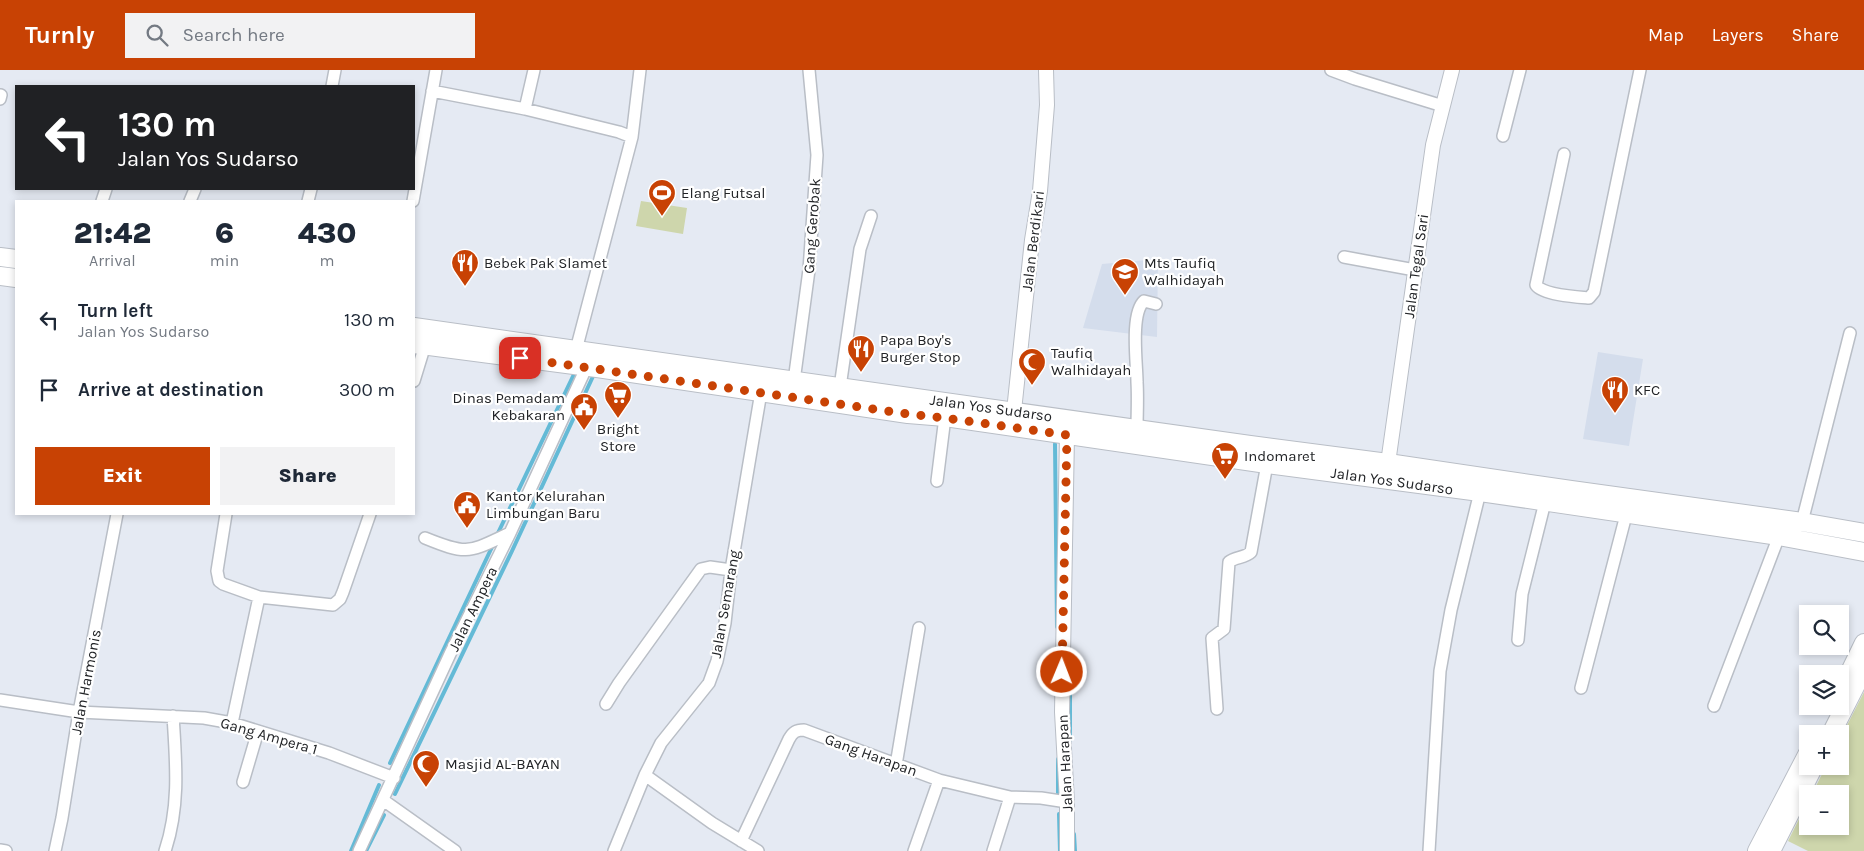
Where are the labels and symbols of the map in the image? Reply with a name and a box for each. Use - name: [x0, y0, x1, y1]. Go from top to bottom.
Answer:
- sports icon: Elang Futsal: [647, 178, 677, 217]
- street label: Gang Gerobak: [800, 178, 824, 274]
- place label: Elang Futsal: [681, 184, 766, 202]
- street label: Jalan Berdikari: [1018, 189, 1048, 293]
- street label: Jalan Tegal Sari: [1400, 213, 1432, 319]
- restaurant icon: Bebek Pak Slamet: [450, 248, 480, 287]
- place label: Bebek Pak Slamet: [484, 254, 607, 272]
- place label: Mts Taufiq Walhidayah: [1144, 254, 1224, 289]
- school or university icon: Mts Taufiq Walhidayah: [1110, 257, 1140, 296]
- place label: Papa Boy's Burger Stop: [880, 331, 960, 366]
- restaurant icon: Papa Boy's Burger Stop: [846, 334, 876, 373]
- pin: [499, 337, 541, 379]
- place label: Taufiq Walhidayah: [1051, 344, 1131, 379]
- mosque icon: Taufiq Walhidayah: [1017, 347, 1047, 386]
- restaurant icon: KFC: [1600, 375, 1630, 414]
- supermarket icon: Bright Store: [603, 380, 633, 419]
- place label: KFC: [1634, 381, 1660, 399]
- place label: Dinas Pemadam Kebakaran: [452, 389, 565, 424]
- street label: Jalan Yos Sudarso: [929, 391, 1053, 425]
- public building icon: Dinas Pemadam Kebakaran: [569, 392, 599, 431]
- place label: Bright Store: [597, 420, 640, 455]
- supermarket icon: Indomaret: [1210, 441, 1240, 480]
- place label: Indomaret: [1244, 447, 1316, 465]
- street label: Jalan Yos Sudarso: [1330, 464, 1454, 498]
- place label: Kantor Kelurahan Limbungan Baru: [486, 487, 605, 522]
- public building icon: Kantor Kelurahan Limbungan Baru: [452, 490, 482, 529]
- street label: Jalan Semarang: [707, 548, 743, 660]
- street label: Jalan Ampera: [445, 564, 501, 654]
- street label: Jalan Harmonis: [67, 628, 105, 736]
- position arrow: [1035, 645, 1087, 697]
- street label: Gang Ampera 1: [218, 714, 320, 758]
- street label: Jalan Harapan: [1053, 714, 1077, 812]
- street label: Gang Harapan: [822, 730, 920, 780]
- mosque icon: Masjid AL-BAYAN: [411, 749, 441, 788]
- place label: Masjid AL-BAYAN: [445, 755, 560, 773]

